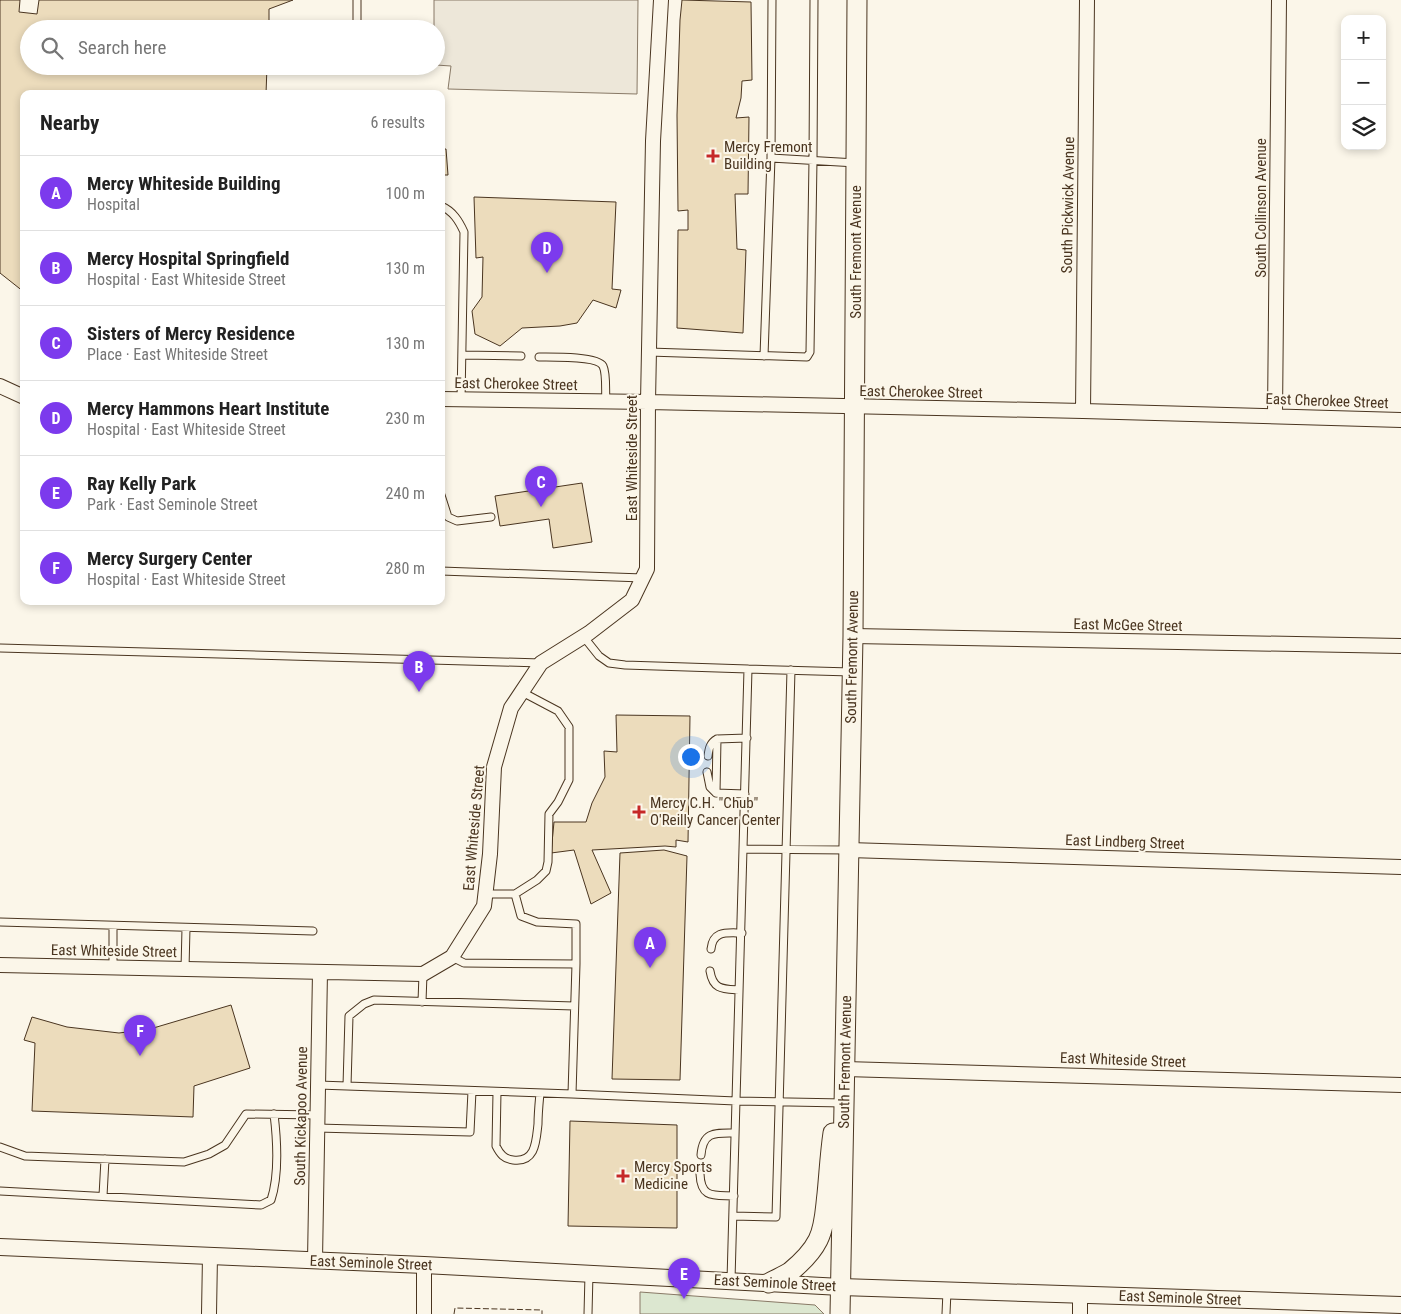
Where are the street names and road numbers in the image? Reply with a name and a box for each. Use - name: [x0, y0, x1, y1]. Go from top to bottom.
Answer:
- street label: South Pickwick Avenue: [1058, 137, 1078, 273]
- street label: South Collinson Avenue: [1252, 138, 1270, 278]
- street label: South Fremont Avenue: [847, 185, 865, 319]
- street label: East Cherokee Street: [454, 374, 578, 394]
- street label: East Cherokee Street: [859, 382, 983, 402]
- street label: East Cherokee Street: [1265, 390, 1389, 412]
- street label: East Whiteside Street: [623, 395, 641, 521]
- street label: South Fremont Avenue: [842, 590, 862, 724]
- street label: East McGee Street: [1073, 615, 1183, 635]
- street label: East Whiteside Street: [460, 764, 488, 892]
- street label: East Lindberg Street: [1065, 831, 1185, 853]
- street label: East Whiteside Street: [51, 941, 177, 961]
- street label: South Fremont Avenue: [835, 995, 855, 1129]
- street label: South Kickapoo Avenue: [291, 1046, 311, 1186]
- street label: East Whiteside Street: [1060, 1049, 1186, 1071]
- street label: East Seminole Street: [309, 1252, 433, 1274]
- street label: East Seminole Street: [713, 1271, 837, 1295]
- street label: East Seminole Street: [1118, 1287, 1242, 1309]

